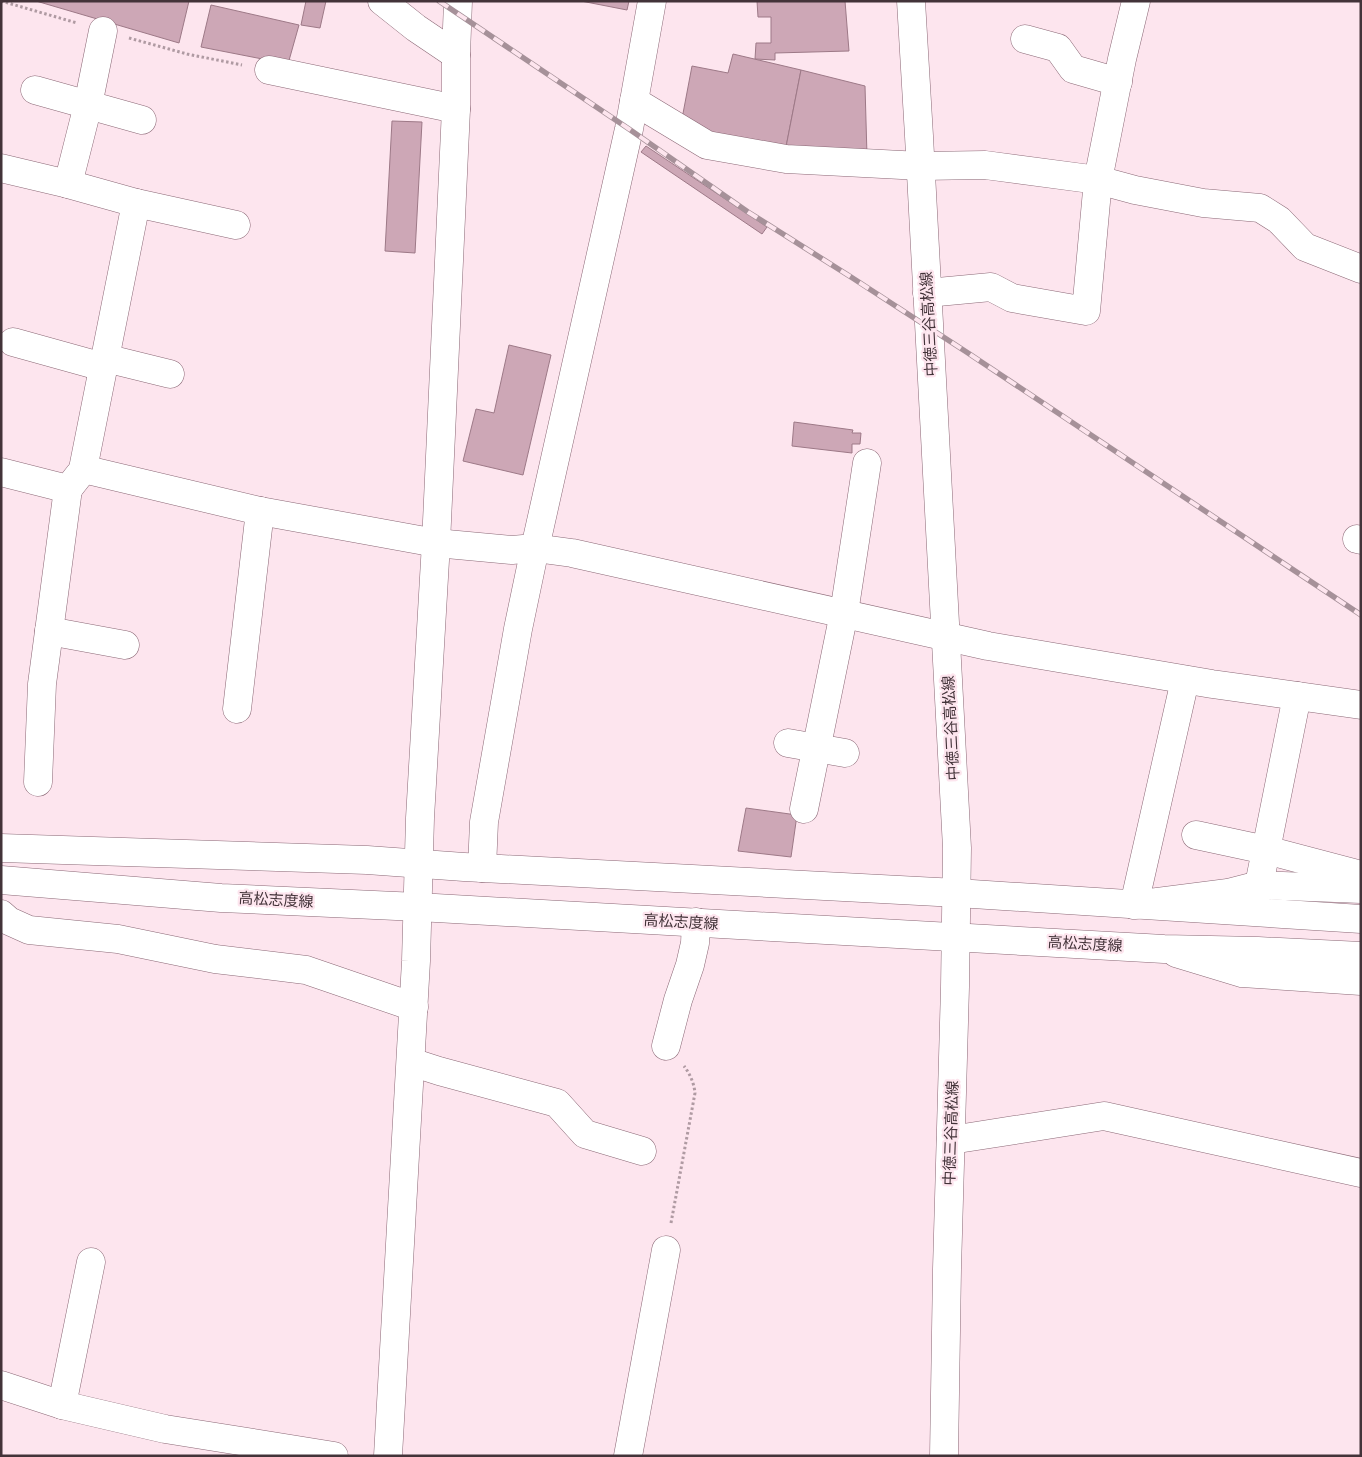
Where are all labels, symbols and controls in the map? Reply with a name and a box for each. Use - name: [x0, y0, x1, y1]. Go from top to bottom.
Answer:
- street label: 中徳三谷高松線: [917, 271, 941, 377]
- street label: 中徳三谷高松線: [939, 675, 963, 781]
- street label: 高松志度線: [238, 889, 314, 911]
- street label: 高松志度線: [643, 911, 719, 933]
- street label: 高松志度線: [1047, 933, 1123, 955]
- street label: 中徳三谷高松線: [940, 1080, 962, 1186]

